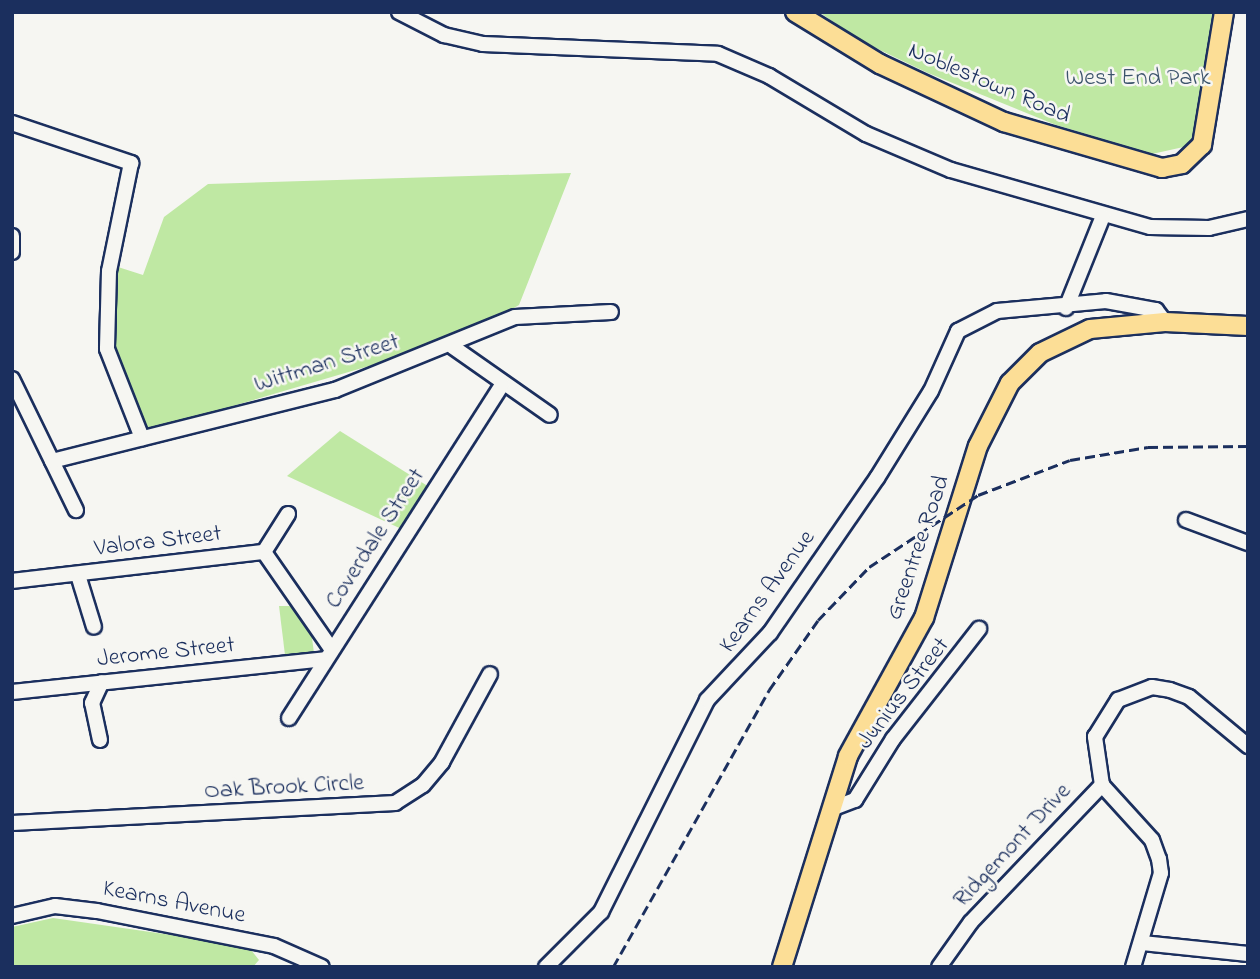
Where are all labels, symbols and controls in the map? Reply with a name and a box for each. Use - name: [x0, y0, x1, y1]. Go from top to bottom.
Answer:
- street label: Noblestown Road: [904, 37, 1074, 131]
- park label: West End Park: [1066, 65, 1210, 93]
- street label: Wittman Street: [251, 328, 403, 400]
- street label: Coverdale Street: [320, 463, 432, 615]
- street label: Greentree Road: [881, 472, 957, 624]
- street label: Valora Street: [93, 520, 223, 564]
- street label: Kearns Avenue: [714, 525, 822, 659]
- street label: Jerome Street: [96, 631, 236, 675]
- street label: Junius Street: [851, 632, 957, 756]
- street label: Oak Brook Circle: [203, 769, 365, 807]
- street label: Ridgemont Drive: [948, 778, 1078, 914]
- street label: Kearns Avenue: [100, 875, 248, 931]

